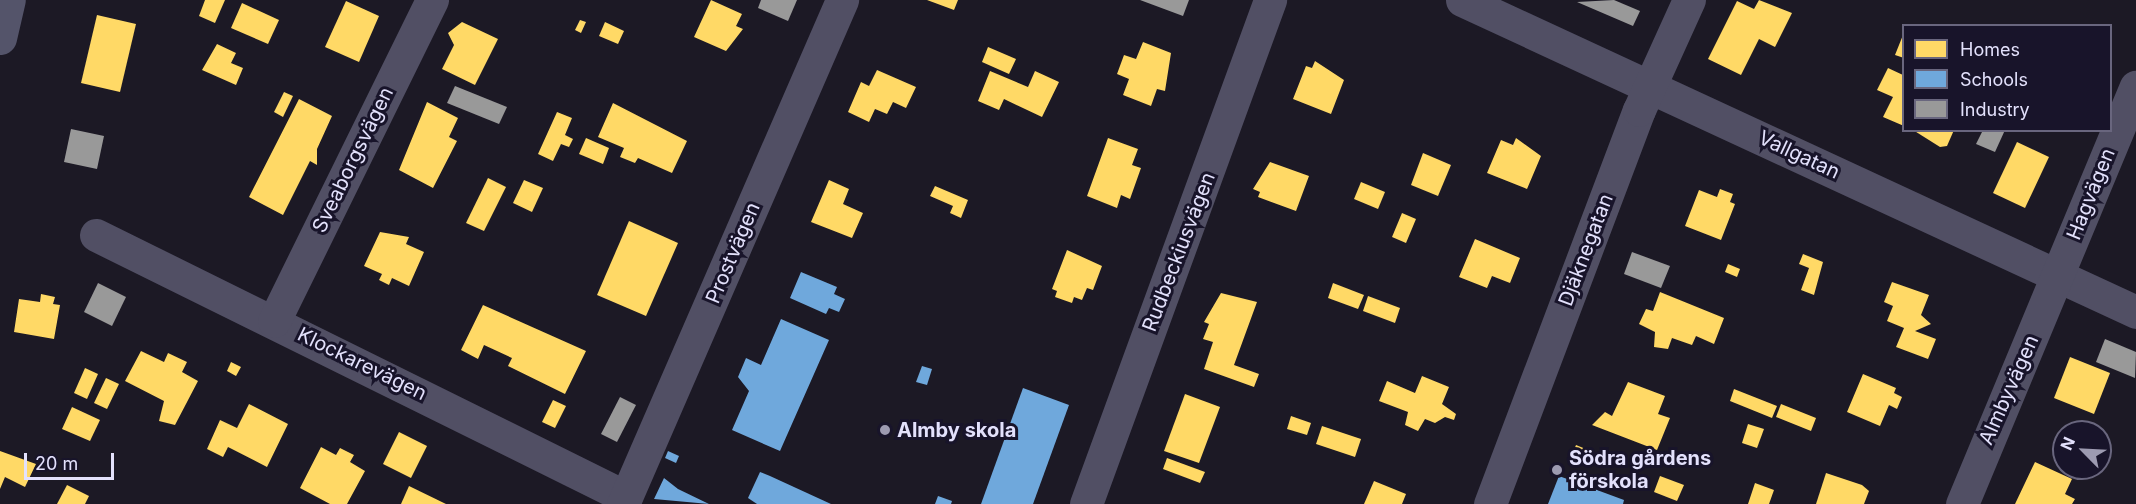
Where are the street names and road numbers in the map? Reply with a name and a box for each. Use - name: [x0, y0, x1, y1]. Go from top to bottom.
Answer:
- street label: Sveaborgsvägen: [307, 83, 399, 237]
- street label: Vallgatan: [1755, 126, 1843, 184]
- street label: Hagvägen: [2062, 145, 2120, 243]
- street label: Rudbeckiusvägen: [1138, 169, 1220, 335]
- street label: Djäknegatan: [1554, 191, 1618, 309]
- street label: Prostvägen: [701, 199, 765, 307]
- street label: Klockarevägen: [294, 322, 430, 406]
- street label: Almbyvägen: [1974, 332, 2044, 448]

